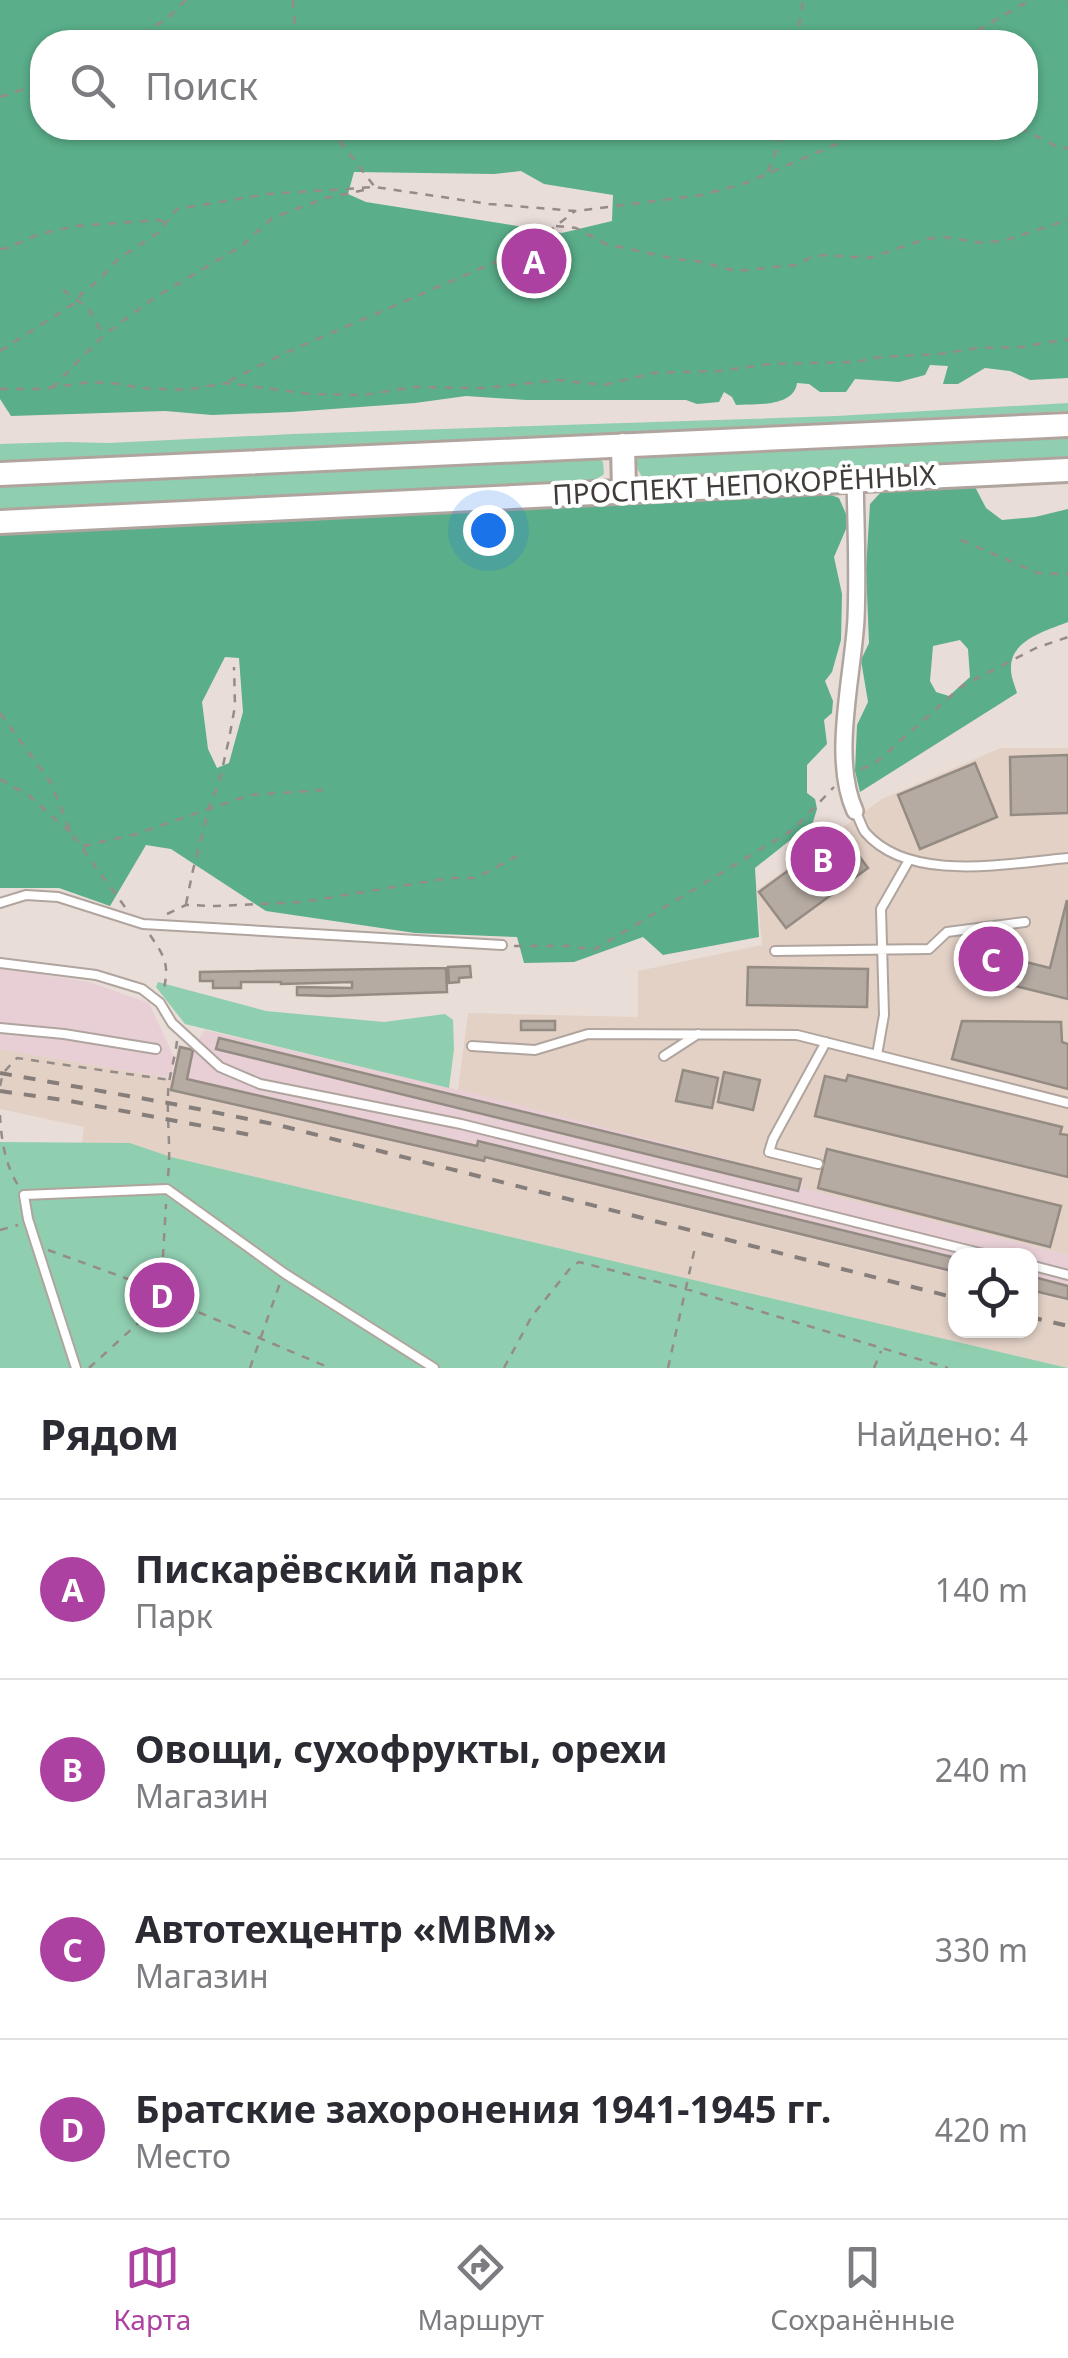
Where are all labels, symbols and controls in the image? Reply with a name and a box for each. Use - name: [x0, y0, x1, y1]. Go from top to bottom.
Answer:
- search box: [30, 30, 1038, 140]
- icon: search: [65, 58, 120, 113]
- text: Поиск: [145, 59, 258, 111]
- pin: A: [502, 224, 566, 298]
- street label: ПРОСПЕКТ НЕПОКОРЁННЫХ: [551, 455, 937, 513]
- your location: [463, 505, 514, 556]
- pin: B: [790, 822, 856, 896]
- pin: C: [958, 922, 1024, 996]
- map controls: [948, 1248, 1038, 1338]
- button: locate: [948, 1248, 1038, 1338]
- pin: D: [130, 1258, 194, 1332]
- text: Рядом: [40, 1405, 179, 1462]
- text: Найдено: 4: [856, 1412, 1028, 1455]
- text: Пискарёвский парк: [135, 1542, 523, 1594]
- text: A: [61, 1568, 84, 1611]
- text: 140 m: [935, 1568, 1028, 1611]
- text: Парк: [135, 1594, 213, 1637]
- text: Овощи, сухофрукты, орехи: [135, 1722, 668, 1774]
- text: B: [62, 1748, 83, 1791]
- text: 240 m: [935, 1748, 1028, 1791]
- text: Магазин: [135, 1774, 269, 1817]
- text: Автотехцентр «МВМ»: [135, 1902, 556, 1954]
- text: C: [62, 1928, 83, 1971]
- text: 330 m: [935, 1928, 1028, 1971]
- text: Магазин: [135, 1954, 269, 1997]
- text: Братские захоронения 1941-1945 гг.: [135, 2082, 832, 2134]
- text: D: [61, 2108, 84, 2151]
- text: 420 m: [935, 2108, 1028, 2151]
- text: Место: [135, 2134, 231, 2177]
- tab: Карта: [113, 2240, 191, 2338]
- tab: Маршрут: [418, 2240, 544, 2338]
- tab: Сохранённые: [770, 2240, 955, 2338]

